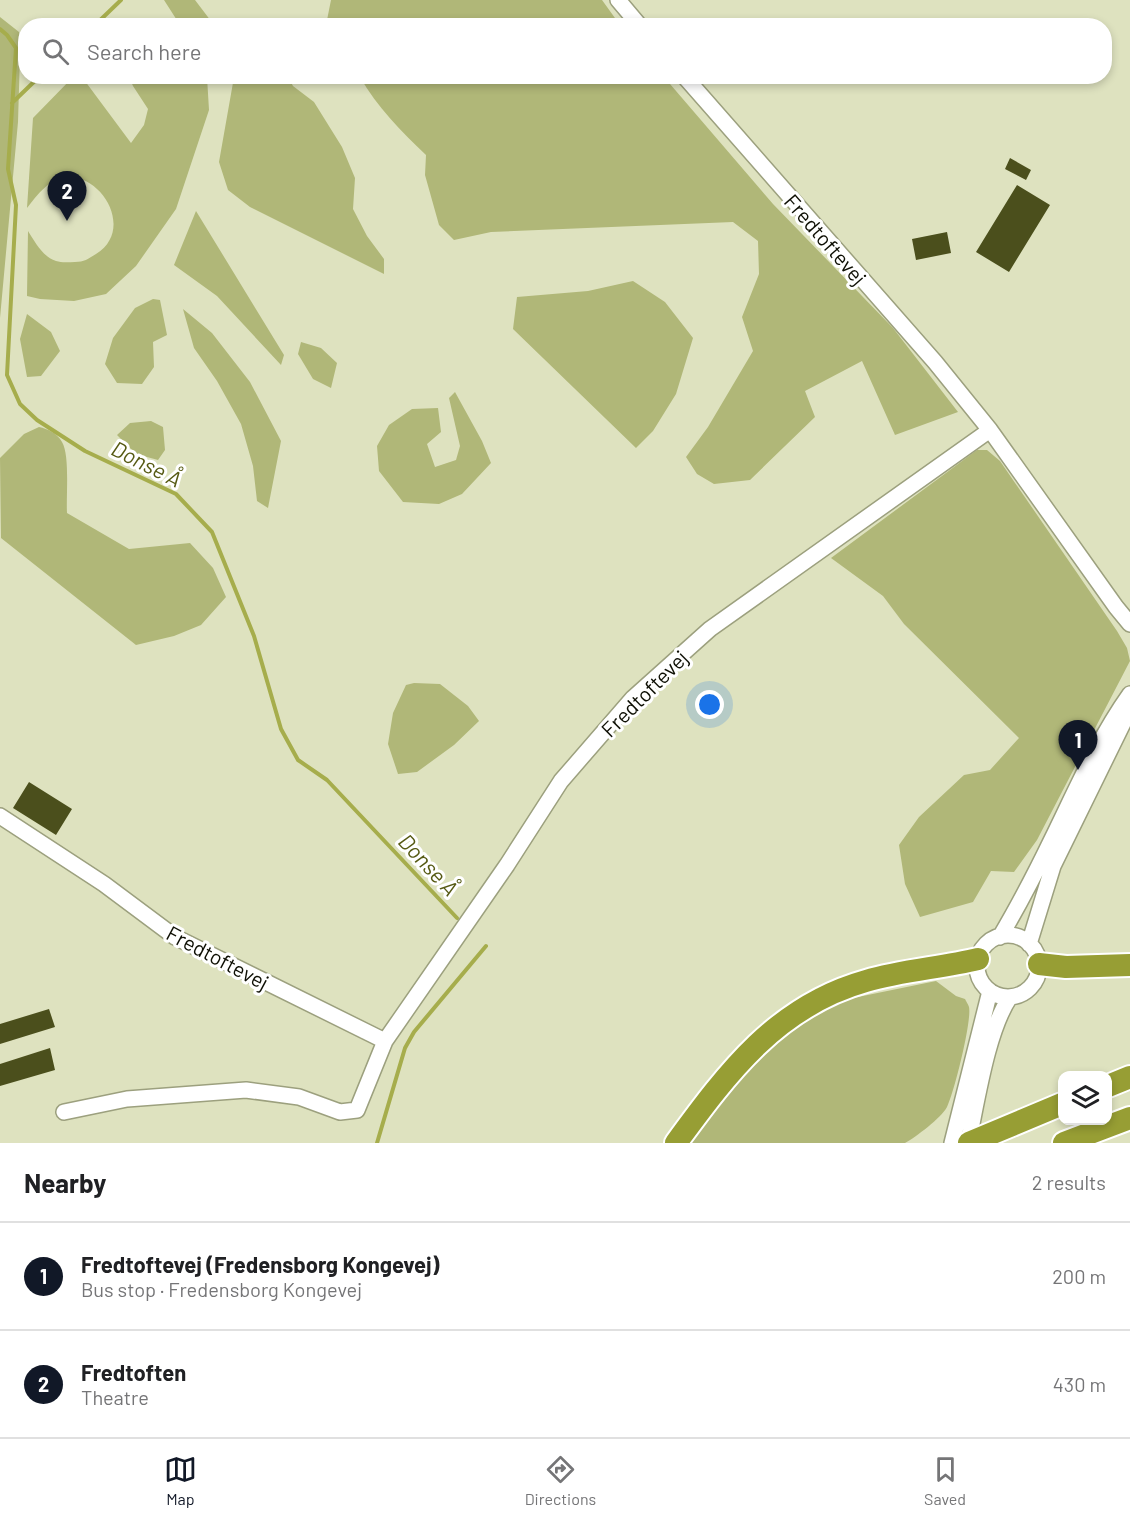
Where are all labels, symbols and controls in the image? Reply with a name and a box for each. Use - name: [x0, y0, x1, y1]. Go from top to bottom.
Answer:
- search box: [18, 18, 1112, 84]
- icon: search: [39, 35, 72, 68]
- text: Search here: [87, 38, 201, 64]
- pin: 2: [48, 172, 86, 221]
- street label: Fredtoftevej: [780, 188, 872, 290]
- water label: Donse Å: [108, 434, 186, 492]
- street label: Fredtoftevej: [595, 644, 693, 742]
- your location: [695, 690, 724, 719]
- pin: 1: [1058, 720, 1098, 770]
- water label: Donse Å: [394, 828, 464, 900]
- street label: Fredtoftevej: [163, 920, 273, 994]
- map controls: [1058, 1071, 1112, 1125]
- button: layers: [1058, 1071, 1112, 1125]
- text: Nearby: [24, 1167, 106, 1198]
- text: 2 results: [1032, 1170, 1106, 1194]
- text: Fredtoftevej (Fredensborg Kongevej): [81, 1251, 439, 1277]
- text: 1: [40, 1264, 47, 1288]
- text: 200 m: [1052, 1264, 1106, 1288]
- text: Bus stop · Fredensborg Kongevej: [81, 1277, 362, 1301]
- text: Fredtoften: [81, 1359, 186, 1385]
- text: 2: [38, 1372, 49, 1396]
- text: 430 m: [1053, 1372, 1106, 1396]
- text: Theatre: [81, 1385, 149, 1409]
- tab: Map: [164, 1453, 197, 1508]
- tab: Directions: [525, 1453, 596, 1508]
- tab: Saved: [924, 1453, 966, 1508]

